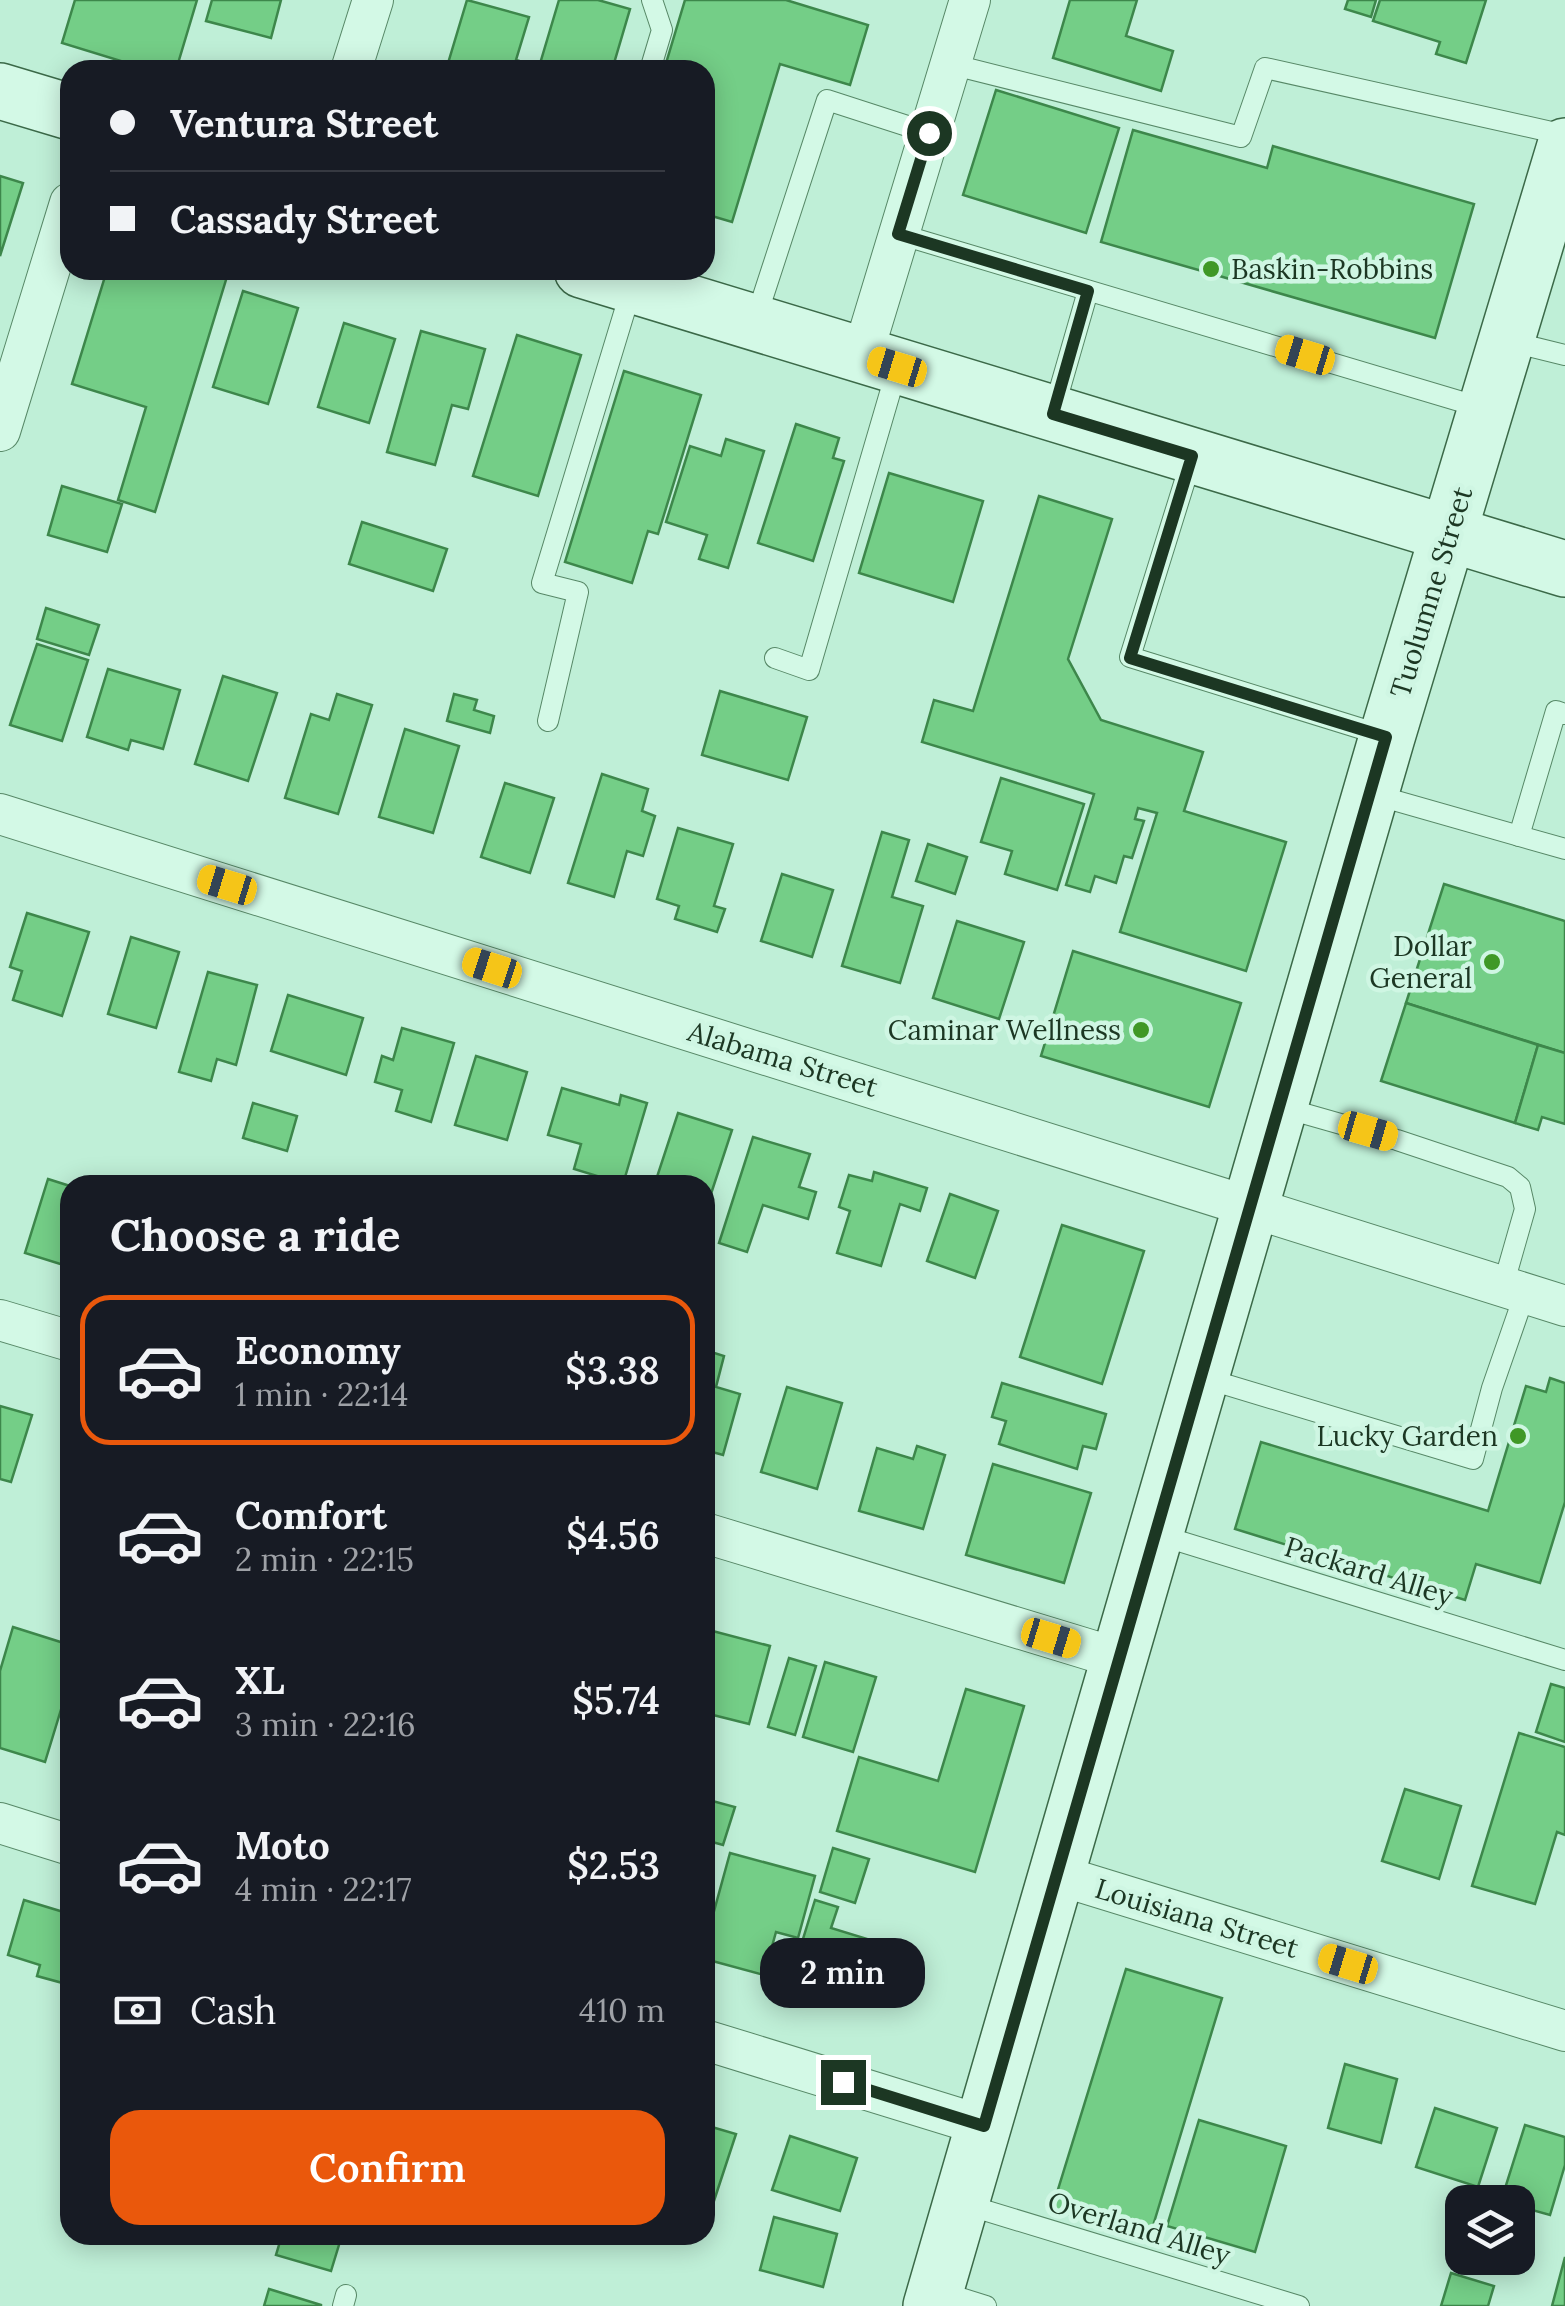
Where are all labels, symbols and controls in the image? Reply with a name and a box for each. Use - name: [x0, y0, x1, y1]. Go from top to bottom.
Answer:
- text: Ventura Street: [170, 99, 438, 147]
- route start: [907, 111, 952, 156]
- text: Cassady Street: [170, 195, 439, 243]
- place label: Baskin-Robbins: [1231, 251, 1433, 287]
- marker: Baskin-Robbins: [1200, 258, 1222, 280]
- car: [1272, 332, 1338, 378]
- car: [864, 344, 930, 390]
- street label: Tuolumne Street: [1382, 482, 1480, 702]
- car: [194, 862, 260, 908]
- place label: Dollar General: [1369, 928, 1472, 996]
- car: [459, 944, 525, 992]
- marker: Dollar General: [1481, 951, 1503, 973]
- place label: Caminar Wellness: [888, 1012, 1121, 1048]
- street label: Alabama Street: [683, 1013, 882, 1105]
- marker: Caminar Wellness: [1130, 1019, 1152, 1041]
- car: [1335, 1108, 1401, 1154]
- text: Choose a ride: [110, 1206, 400, 1263]
- icon: car: [115, 1325, 205, 1415]
- text: Economy: [235, 1326, 401, 1374]
- text: $3.38: [565, 1346, 660, 1394]
- text: 1 min · 22:14: [235, 1374, 408, 1415]
- place label: Lucky Garden: [1316, 1418, 1498, 1454]
- marker: Lucky Garden: [1507, 1425, 1529, 1447]
- icon: car: [115, 1490, 205, 1580]
- text: Comfort: [235, 1491, 387, 1539]
- text: $4.56: [566, 1511, 660, 1559]
- street label: Packard Alley: [1280, 1528, 1458, 1614]
- text: 2 min · 22:15: [235, 1539, 414, 1580]
- car: [1018, 1615, 1084, 1661]
- icon: car: [115, 1655, 205, 1745]
- text: XL: [235, 1656, 285, 1704]
- text: $5.74: [572, 1676, 660, 1724]
- text: 3 min · 22:16: [235, 1704, 416, 1745]
- icon: car: [115, 1820, 205, 1910]
- text: Moto: [235, 1821, 330, 1869]
- text: $2.53: [567, 1841, 660, 1889]
- text: 4 min · 22:17: [235, 1869, 411, 1910]
- street label: Louisiana Street: [1091, 1870, 1303, 1966]
- callout: 2 min: [760, 1937, 926, 2007]
- car: [1315, 1941, 1381, 1987]
- text: 2 min: [800, 1952, 885, 1993]
- icon: cash: [110, 1983, 165, 2038]
- text: Cash: [190, 1986, 277, 2034]
- text: 410 m: [579, 1990, 665, 2031]
- route end: [821, 2060, 866, 2105]
- button: Confirm: [110, 2110, 665, 2225]
- street label: Overland Alley: [1043, 2183, 1235, 2273]
- map controls: [1445, 2185, 1535, 2275]
- button: layers: [1445, 2185, 1535, 2275]

